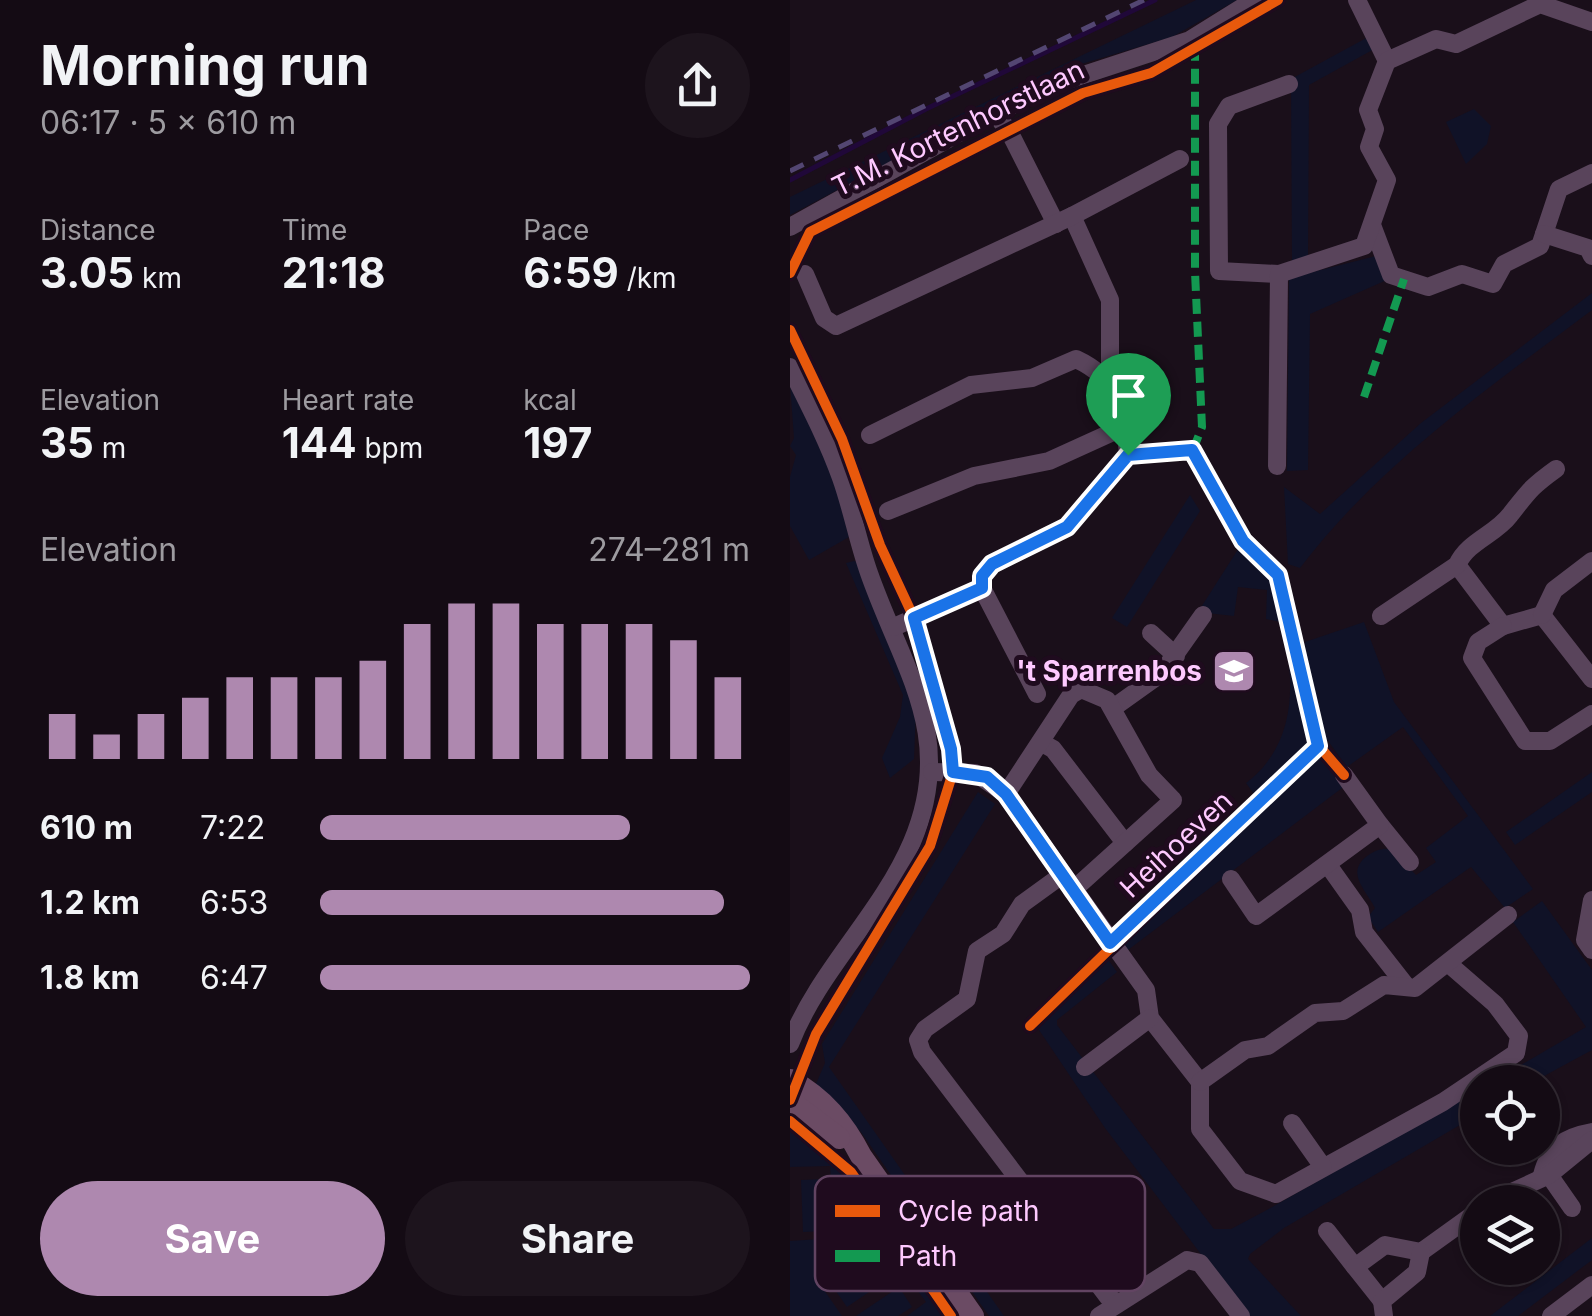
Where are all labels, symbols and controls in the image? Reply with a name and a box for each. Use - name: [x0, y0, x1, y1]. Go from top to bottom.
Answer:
- text: Morning run: [40, 32, 370, 98]
- button: share: [645, 33, 750, 138]
- street label: T.M. Kortenhorstlaan: [826, 52, 1090, 204]
- text: 06:17 · 5 × 610 m: [40, 103, 296, 142]
- text: Distance: [40, 213, 156, 247]
- text: Time: [282, 213, 347, 247]
- text: Pace: [523, 213, 589, 247]
- text: 3.05: [40, 247, 134, 298]
- text: 21:18: [282, 247, 386, 298]
- text: 6:59: [523, 247, 619, 298]
- text: km: [134, 261, 182, 295]
- text: /km: [619, 261, 677, 295]
- pin: [1086, 353, 1171, 456]
- icon: arrive: [1101, 368, 1156, 423]
- text: Elevation: [40, 383, 160, 417]
- text: Heart rate: [282, 383, 414, 417]
- text: kcal: [523, 383, 577, 417]
- text: 35: [40, 417, 94, 468]
- text: 144: [282, 417, 357, 468]
- text: 197: [523, 417, 592, 468]
- text: m: [94, 431, 126, 465]
- text: bpm: [357, 431, 423, 465]
- text: Elevation: [40, 530, 177, 569]
- text: 274–281 m: [588, 530, 750, 569]
- school or university icon: 't Sparrenbos: [1211, 648, 1257, 694]
- place label: 't Sparrenbos: [1016, 654, 1202, 688]
- street label: Heihoeven: [1113, 783, 1239, 905]
- text: 610 m: [40, 808, 133, 847]
- text: 7:22: [200, 808, 265, 847]
- text: 1.2 km: [40, 883, 140, 922]
- text: 6:53: [200, 883, 268, 922]
- text: 1.8 km: [40, 958, 140, 997]
- text: 6:47: [200, 958, 268, 997]
- map controls: [1460, 1065, 1560, 1285]
- button: locate: [1460, 1065, 1560, 1165]
- legend: [815, 1176, 1145, 1291]
- button: Save: [40, 1181, 385, 1296]
- button: Share: [405, 1181, 750, 1296]
- button: layers: [1460, 1185, 1560, 1285]
- text: Cycle path: [898, 1194, 1039, 1228]
- text: Path: [898, 1239, 957, 1273]

